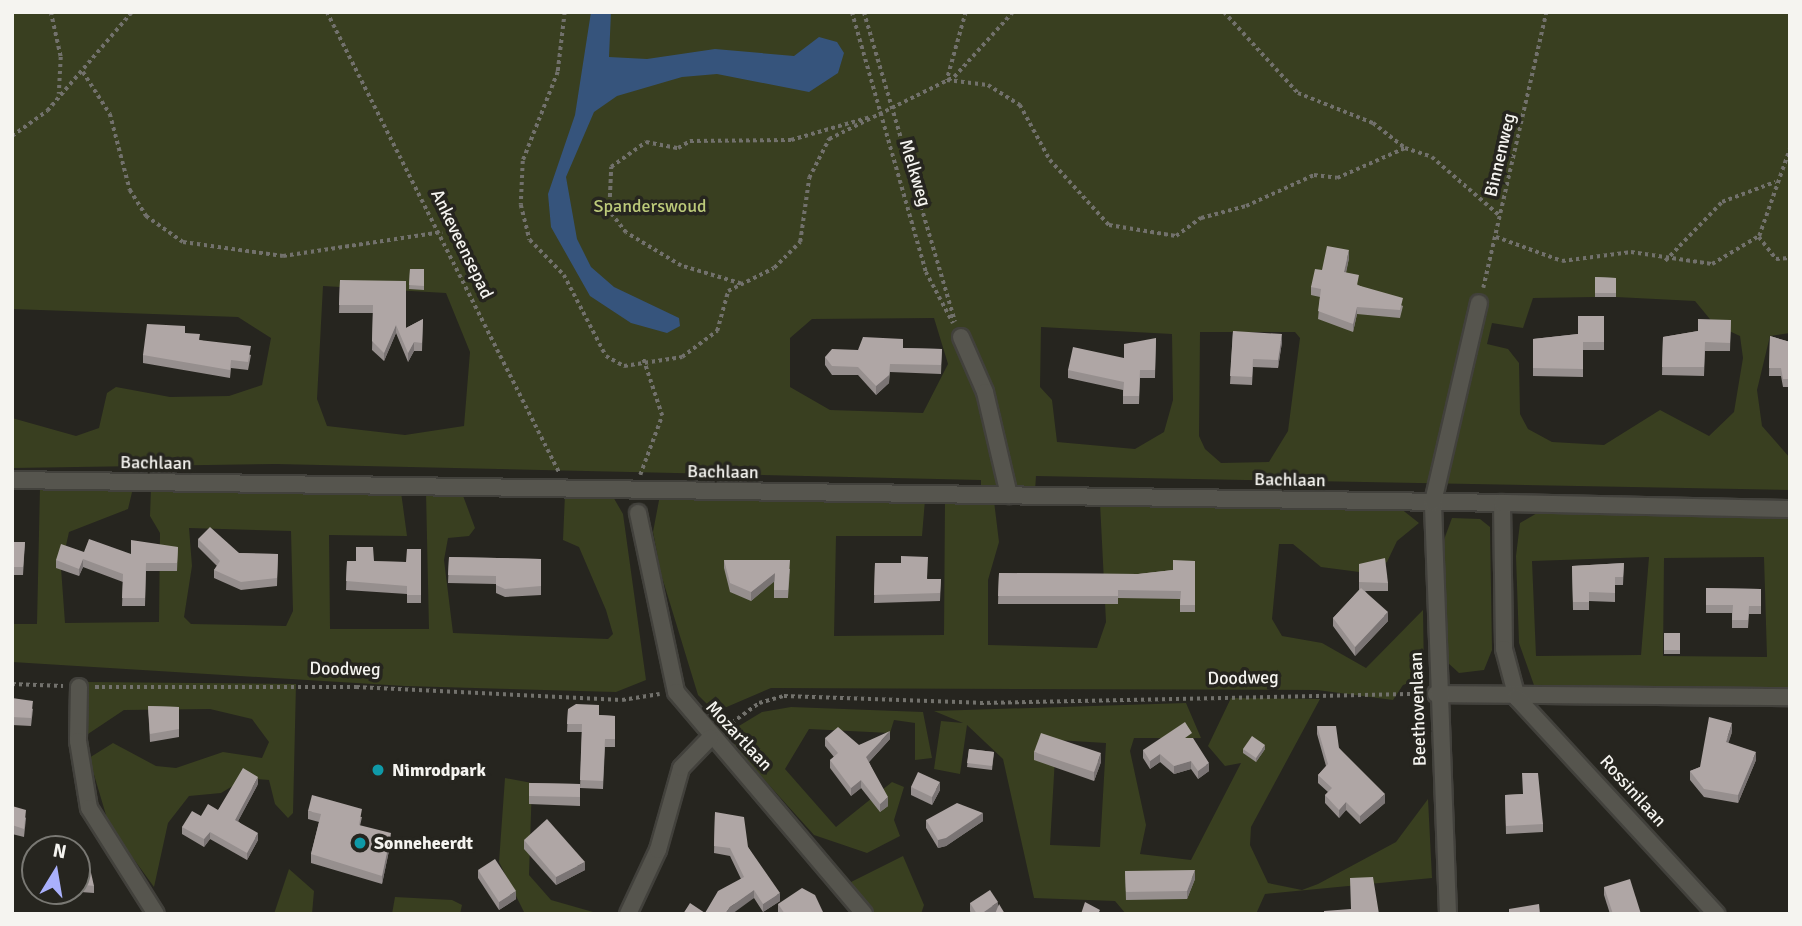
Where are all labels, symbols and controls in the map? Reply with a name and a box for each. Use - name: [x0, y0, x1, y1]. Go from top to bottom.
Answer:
- street label: Binnenweg: [1480, 111, 1520, 199]
- street label: Melkweg: [895, 137, 935, 209]
- street label: Ankeveensepad: [426, 186, 498, 302]
- park label: Spanderswoud: [593, 195, 707, 217]
- street label: Bachlaan: [120, 452, 192, 474]
- street label: Bachlaan: [687, 461, 759, 483]
- street label: Bachlaan: [1254, 469, 1326, 491]
- street label: Beethovenlaan: [1405, 651, 1431, 767]
- street label: Doodweg: [309, 658, 381, 680]
- street label: Doodweg: [1207, 667, 1279, 689]
- street label: Mozartlaan: [701, 697, 777, 775]
- street label: Rossinilaan: [1595, 751, 1671, 831]
- place label: Nimrodpark: [392, 759, 486, 781]
- marker: Nimrodpark: [370, 762, 386, 778]
- place label: Sonneheerdt: [374, 832, 473, 854]
- north arrow: [21, 835, 91, 905]
- marker: Sonneheerdt: [352, 835, 368, 851]
- text: N: [51, 838, 68, 864]

